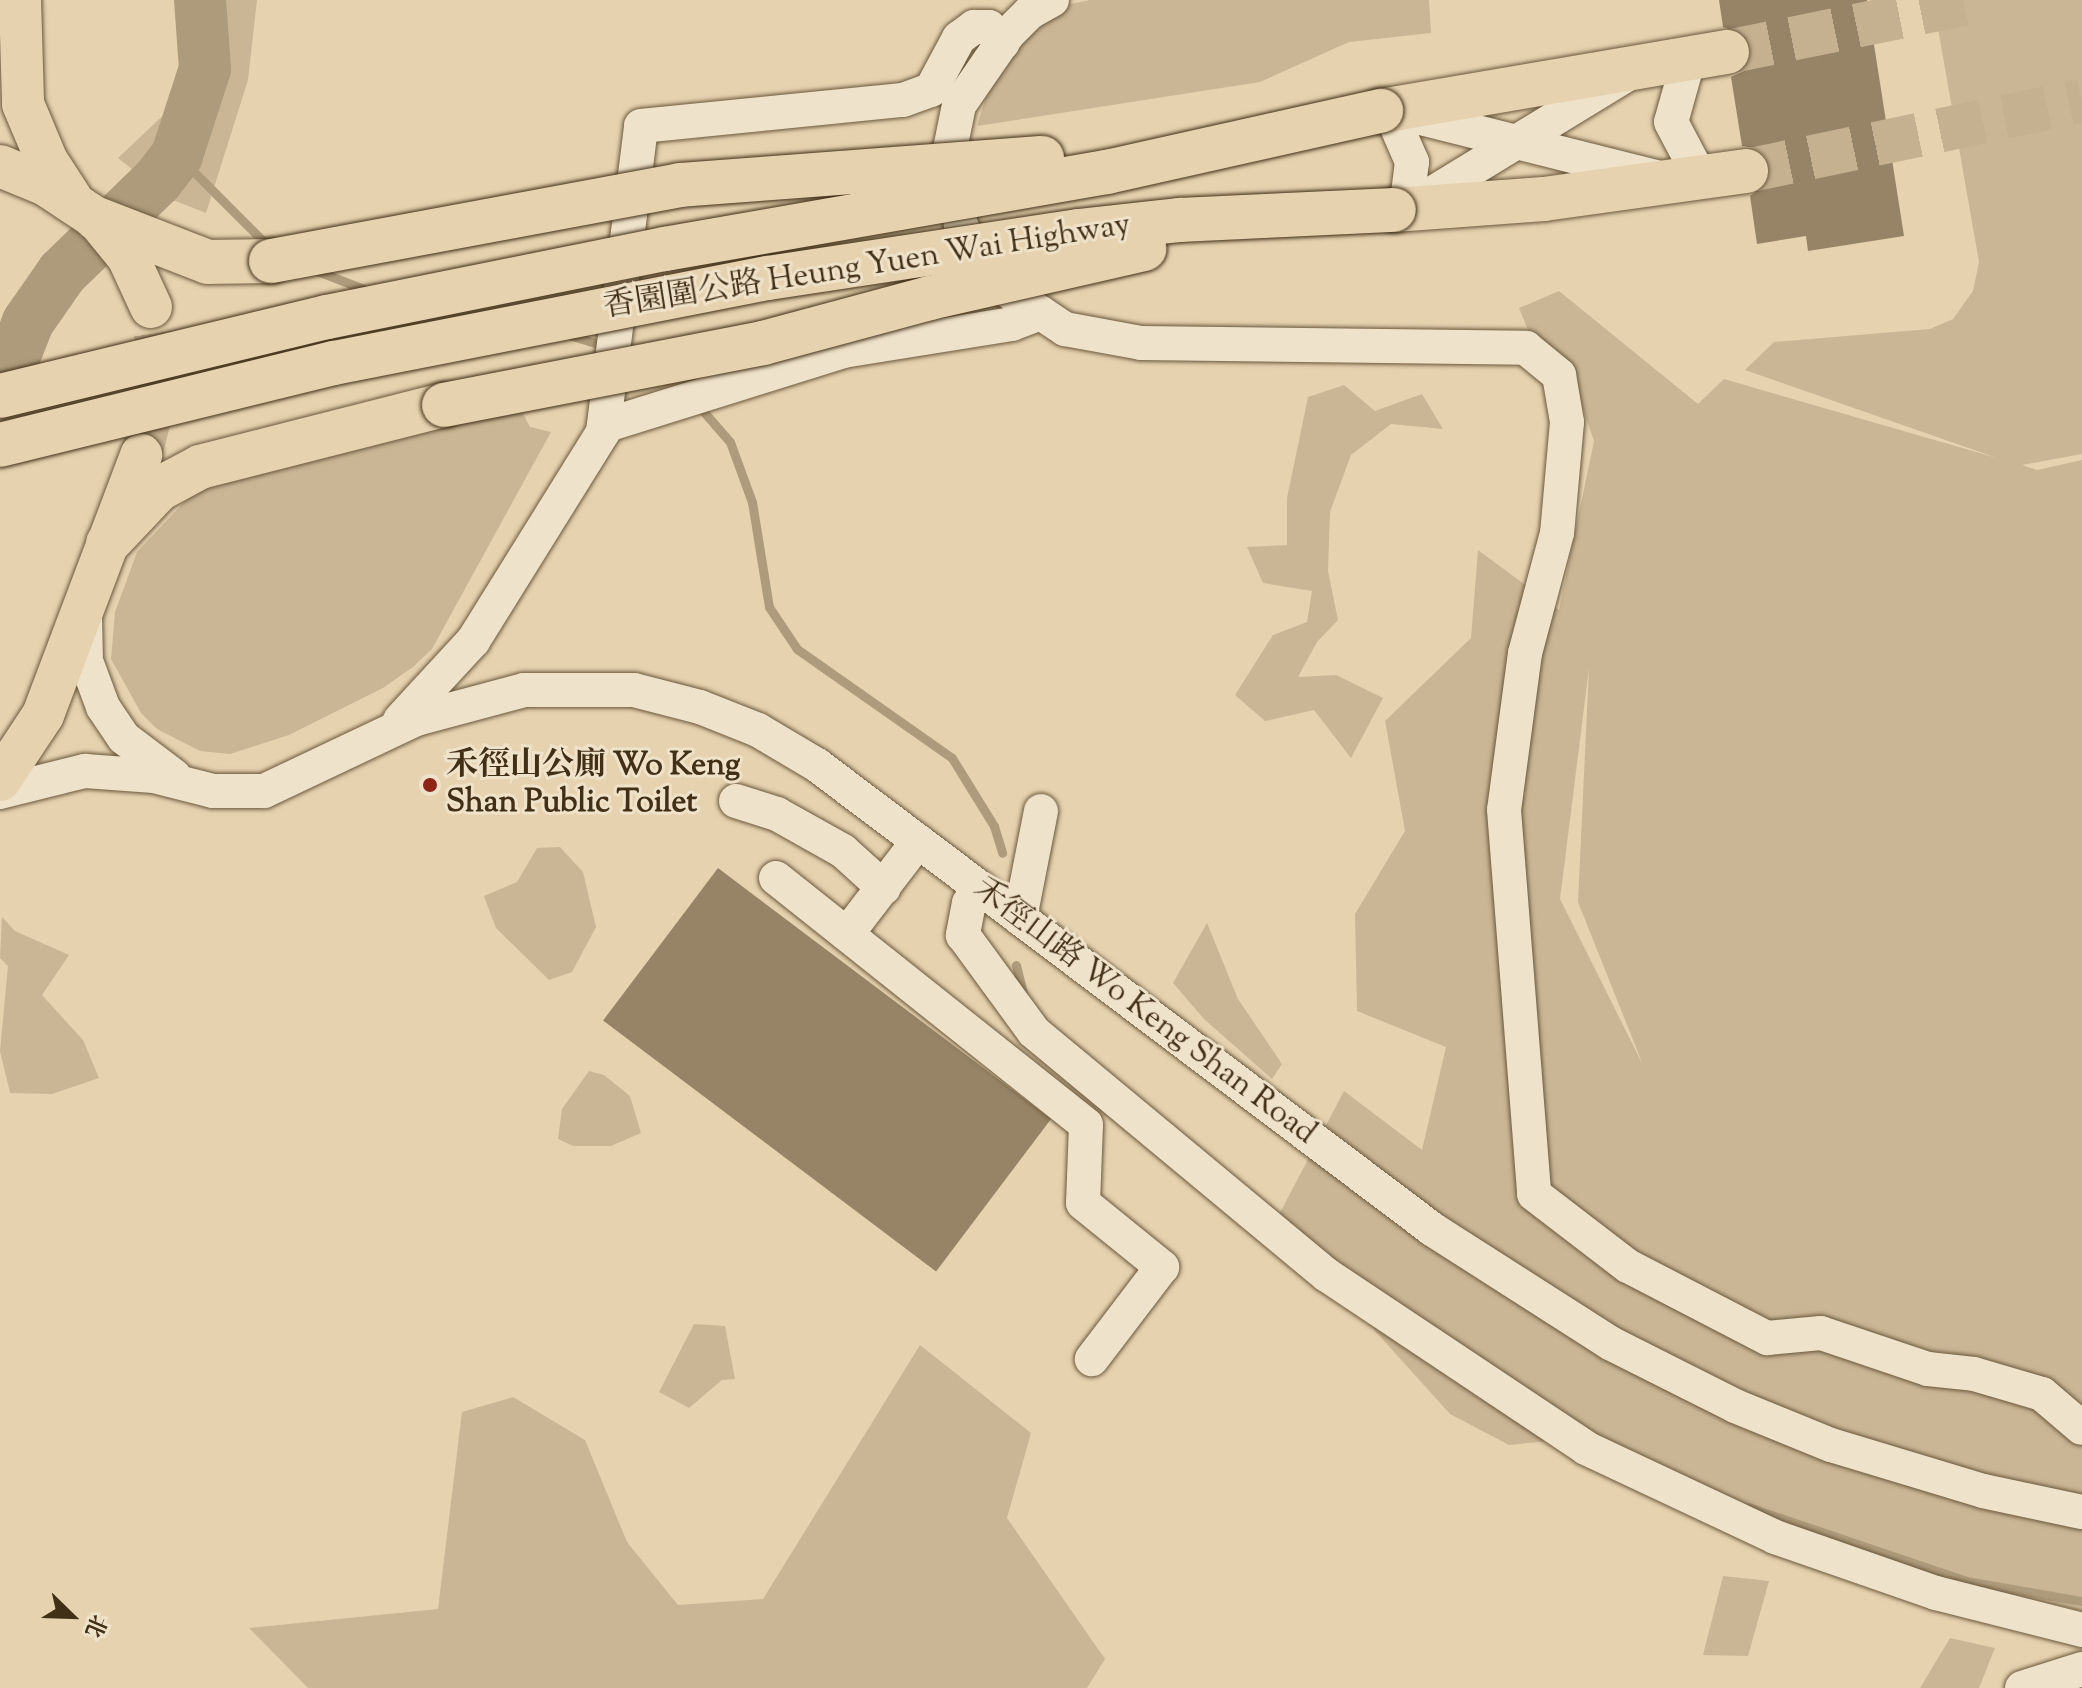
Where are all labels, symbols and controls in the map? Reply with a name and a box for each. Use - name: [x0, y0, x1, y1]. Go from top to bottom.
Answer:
- street label: 香園圍公路 Heung Yuen Wai Highway: [601, 206, 1133, 328]
- place label: 禾徑山公廁 Wo Keng Shan Public Toilet: [446, 748, 740, 823]
- marker: 禾徑山公廁 Wo Keng Shan Public Toilet: [421, 776, 439, 794]
- street label: 禾徑山路 Wo Keng Shan Road: [965, 870, 1323, 1154]
- north arrow: [32, 1576, 112, 1656]
- text: 北: [75, 1609, 113, 1642]

